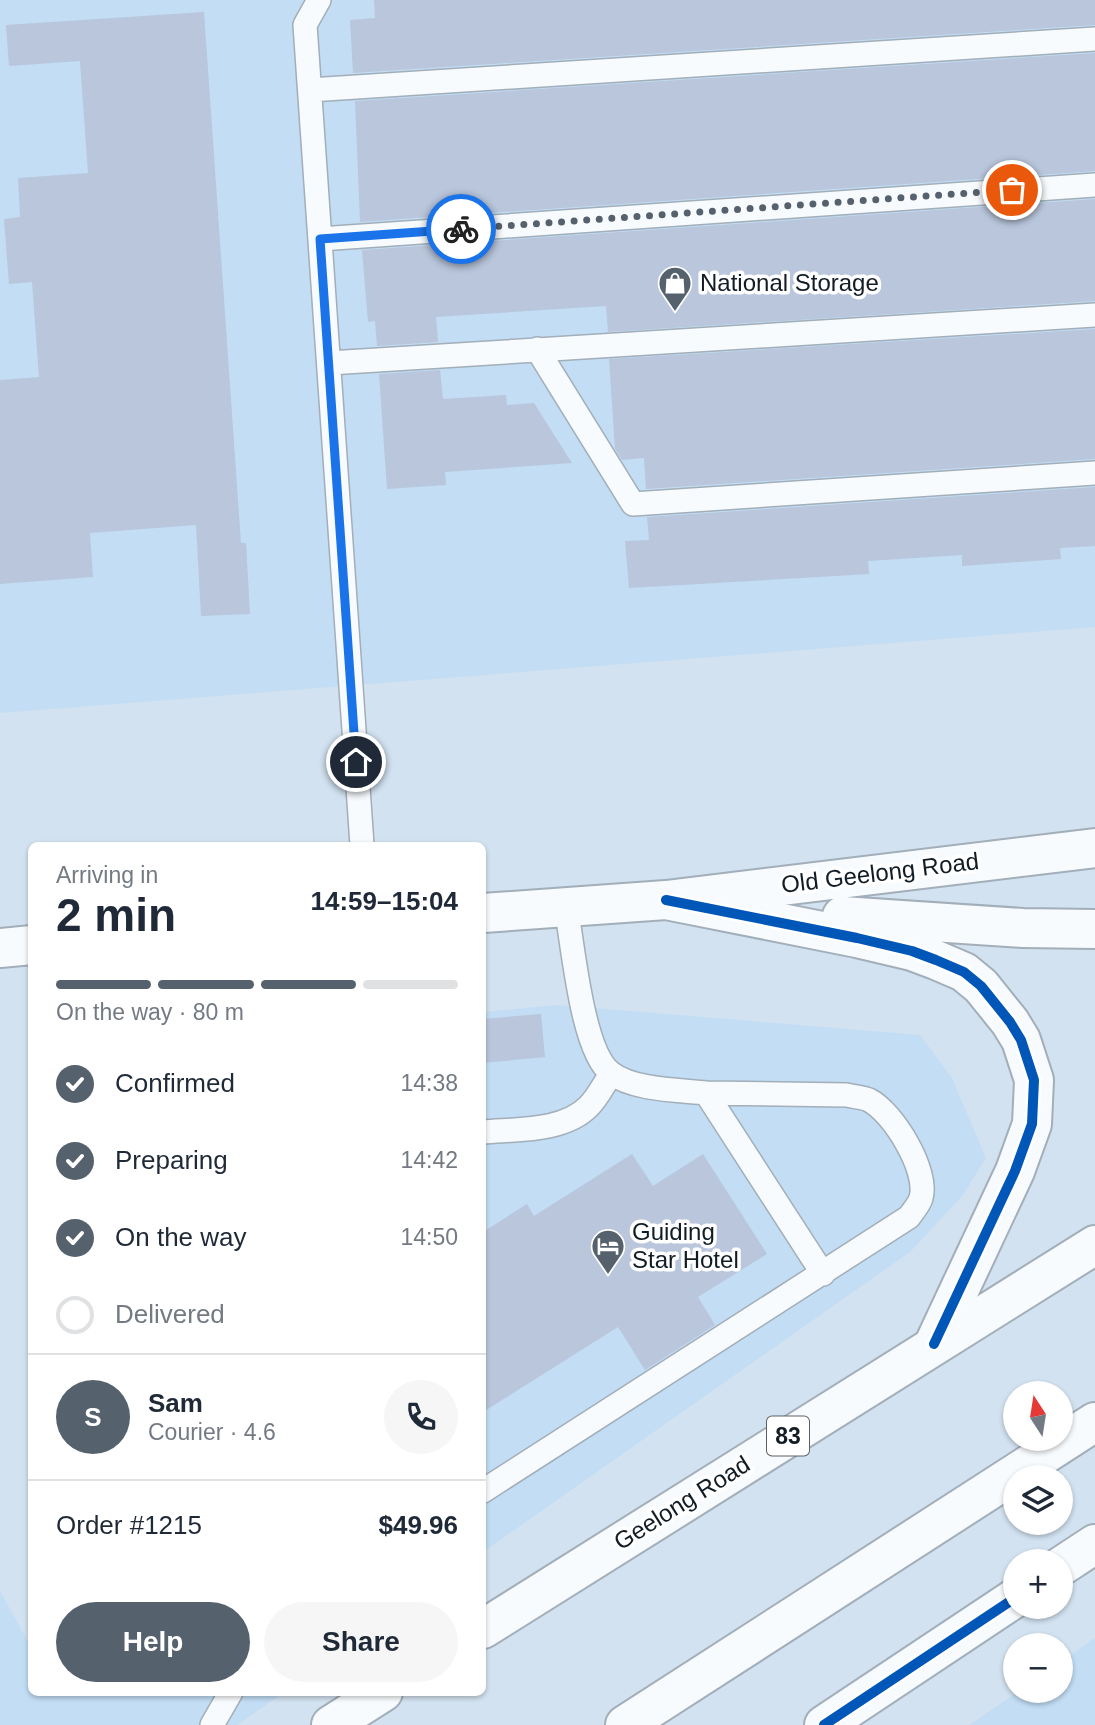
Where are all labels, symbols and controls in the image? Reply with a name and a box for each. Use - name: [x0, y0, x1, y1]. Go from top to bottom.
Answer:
- pin: [982, 160, 1042, 220]
- icon: bag: [993, 171, 1031, 209]
- courier: [426, 194, 496, 264]
- icon: bike: [442, 210, 480, 248]
- shop icon: National Storage: [656, 264, 694, 313]
- place label: National Storage: [700, 269, 879, 296]
- pin: [326, 732, 386, 792]
- icon: home: [337, 743, 375, 781]
- street label: Old Geelong Road: [780, 847, 980, 898]
- text: Arriving in: [56, 862, 158, 888]
- text: 14:59–15:04: [311, 886, 458, 916]
- text: 2 min: [56, 889, 176, 941]
- text: On the way · 80 m: [56, 999, 244, 1025]
- icon: check: [56, 1065, 94, 1103]
- text: Confirmed: [115, 1068, 235, 1098]
- text: 14:38: [400, 1070, 458, 1096]
- icon: check: [56, 1142, 94, 1180]
- text: Preparing: [115, 1145, 228, 1175]
- text: 14:42: [400, 1147, 458, 1173]
- place label: Guiding Star Hotel: [632, 1218, 739, 1273]
- icon: check: [56, 1219, 94, 1257]
- text: On the way: [115, 1222, 247, 1252]
- text: 14:50: [400, 1224, 458, 1250]
- hotel icon: Guiding Star Hotel: [589, 1227, 627, 1276]
- text: Delivered: [115, 1299, 225, 1329]
- button: phone: [384, 1380, 458, 1454]
- north arrow: [1003, 1381, 1073, 1451]
- map controls: [1003, 1381, 1073, 1703]
- text: Sam: [148, 1388, 203, 1418]
- text: S: [84, 1402, 102, 1432]
- road number: 83: [767, 1416, 809, 1456]
- text: Courier · 4.6: [148, 1419, 276, 1445]
- street label: Geelong Road: [609, 1450, 755, 1555]
- button: layers: [1003, 1465, 1073, 1535]
- text: Order #1215: [56, 1510, 202, 1540]
- text: $49.96: [378, 1510, 458, 1540]
- button: +: [1003, 1549, 1073, 1619]
- button: Help: [56, 1602, 250, 1682]
- button: Share: [264, 1602, 458, 1682]
- button: −: [1003, 1633, 1073, 1703]

